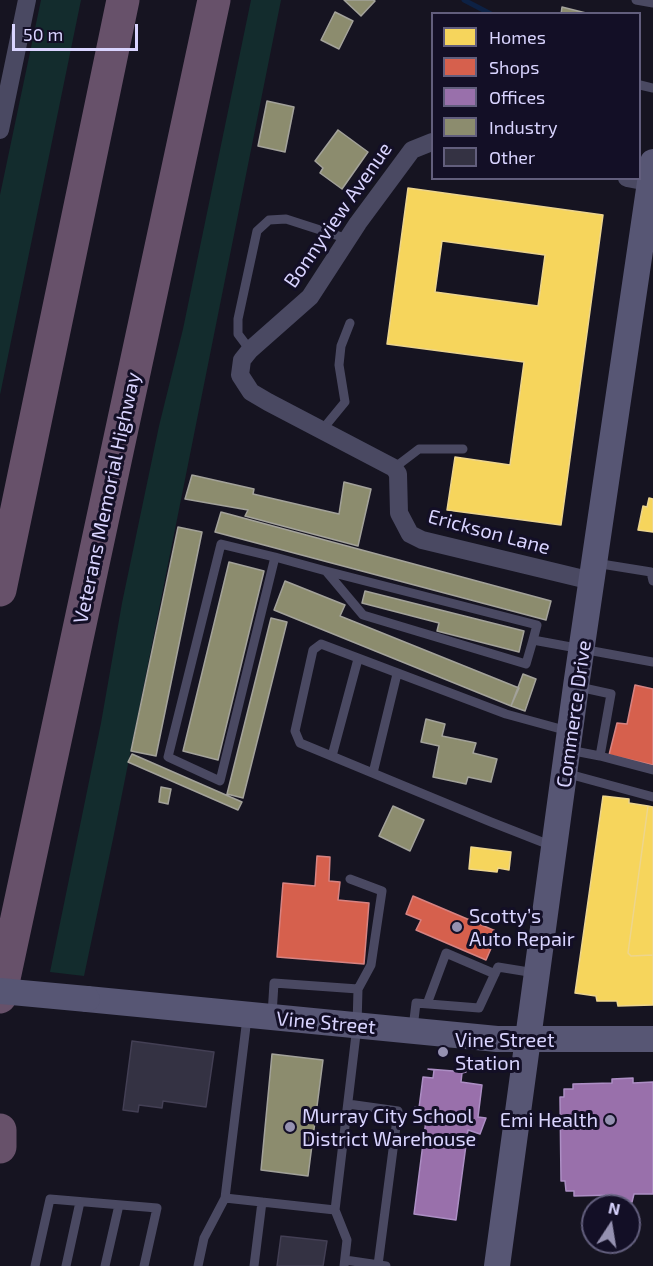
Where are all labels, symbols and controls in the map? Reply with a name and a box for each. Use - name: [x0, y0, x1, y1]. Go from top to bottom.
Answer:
- scale bar: [15, 12, 141, 50]
- legend: [431, 12, 641, 180]
- text: 50 m: [23, 23, 63, 45]
- text: Homes: [489, 26, 546, 48]
- text: Shops: [489, 56, 539, 78]
- text: Offices: [489, 86, 545, 108]
- text: Industry: [489, 116, 558, 138]
- street label: Bonnyview Avenue: [279, 138, 397, 292]
- text: Other: [489, 146, 535, 168]
- street label: Veterans Memorial Highway: [69, 370, 145, 626]
- street label: Erickson Lane: [425, 504, 553, 560]
- street label: Commerce Drive: [552, 639, 596, 789]
- place label: Scotty’s Auto Repair: [469, 904, 575, 951]
- marker: Scotty’s Auto Repair: [450, 920, 464, 934]
- street label: Vine Street: [275, 1007, 377, 1039]
- place label: Vine Street Station: [455, 1028, 555, 1075]
- marker: Vine Street Station: [436, 1045, 450, 1059]
- place label: Murray City School District Warehouse: [302, 1104, 476, 1151]
- place label: Emi Health: [500, 1108, 598, 1132]
- marker: Emi Health: [603, 1113, 617, 1127]
- marker: Murray City School District Warehouse: [283, 1120, 297, 1134]
- north arrow: [581, 1194, 641, 1254]
- text: N: [607, 1197, 622, 1218]

